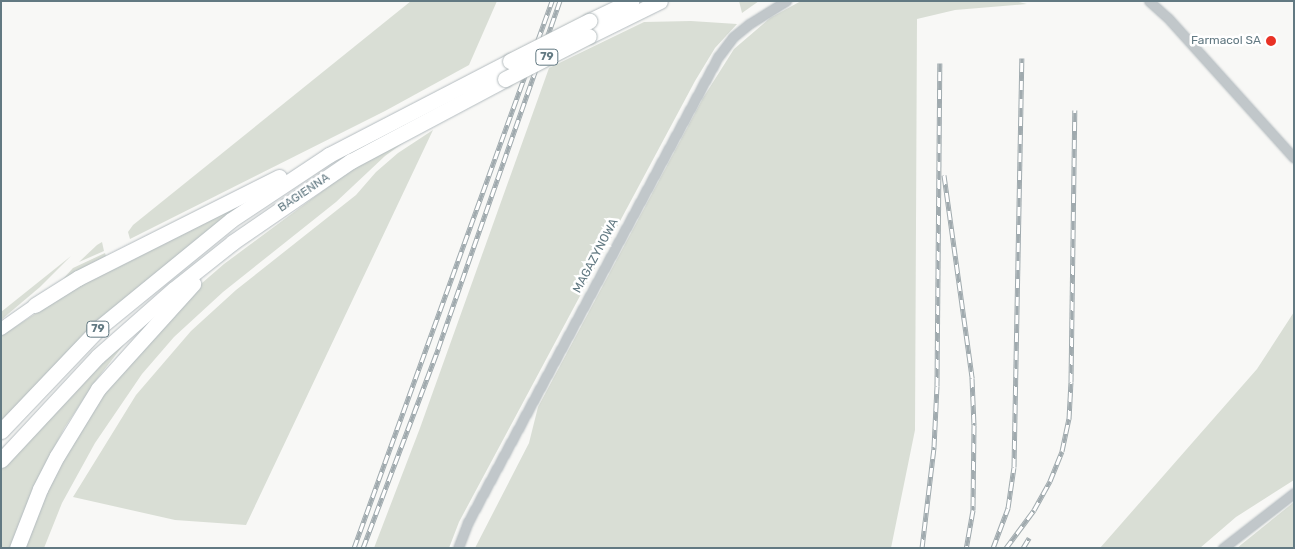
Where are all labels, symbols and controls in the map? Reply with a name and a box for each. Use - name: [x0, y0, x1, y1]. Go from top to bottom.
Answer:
- place label: Farmacol SA: [1191, 34, 1261, 48]
- marker: Farmacol SA: [1265, 35, 1277, 47]
- road number: 79: [534, 48, 560, 66]
- street label: BAGIENNA: [275, 170, 333, 216]
- street label: MAGAZYNOWA: [570, 216, 622, 296]
- road number: 79: [86, 320, 110, 338]

